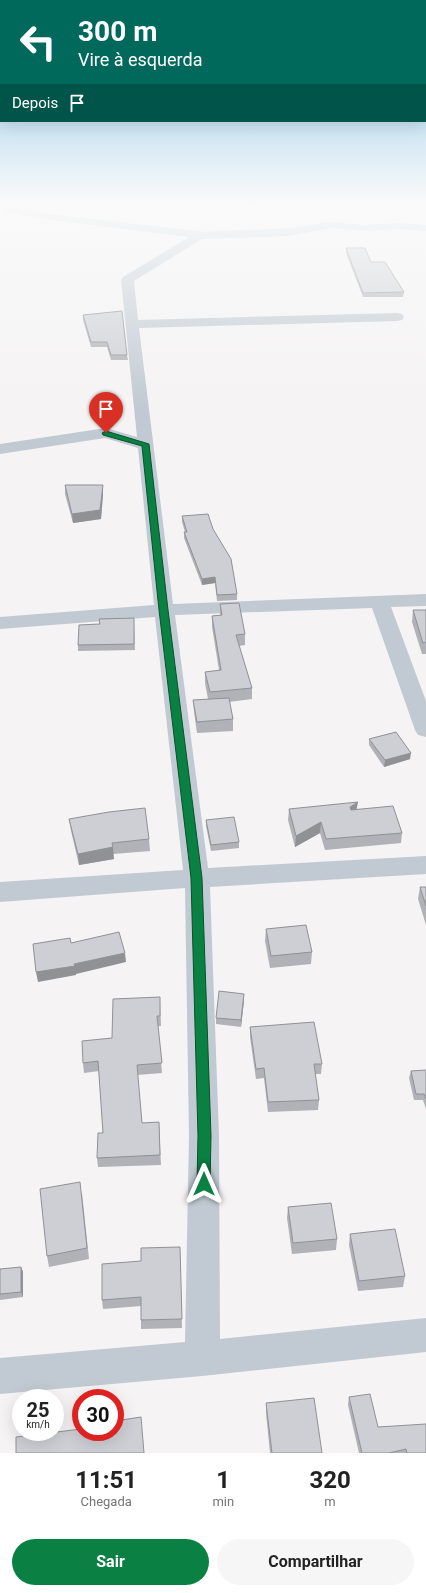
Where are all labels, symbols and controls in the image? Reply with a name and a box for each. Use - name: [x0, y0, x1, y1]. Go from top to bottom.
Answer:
- text: 300 m: [78, 15, 157, 48]
- icon: left: [12, 16, 64, 68]
- text: Vire à esquerda: [78, 49, 202, 70]
- icon: arrive: [66, 92, 88, 114]
- text: Depois: [12, 94, 58, 112]
- pin: [89, 392, 123, 433]
- icon: arrive: [95, 398, 117, 420]
- position arrow: [183, 1163, 225, 1205]
- speed limit sign: 30: [72, 1389, 124, 1441]
- text: 25: [27, 1398, 49, 1422]
- text: km/h: [26, 1419, 50, 1430]
- text: 11:51: [75, 1466, 137, 1494]
- text: 1: [216, 1466, 230, 1494]
- text: 320: [309, 1466, 351, 1494]
- text: Chegada: [81, 1494, 132, 1509]
- text: min: [212, 1494, 234, 1509]
- text: m: [324, 1494, 336, 1509]
- button: Sair: [12, 1539, 209, 1585]
- button: Compartilhar: [217, 1539, 414, 1585]

